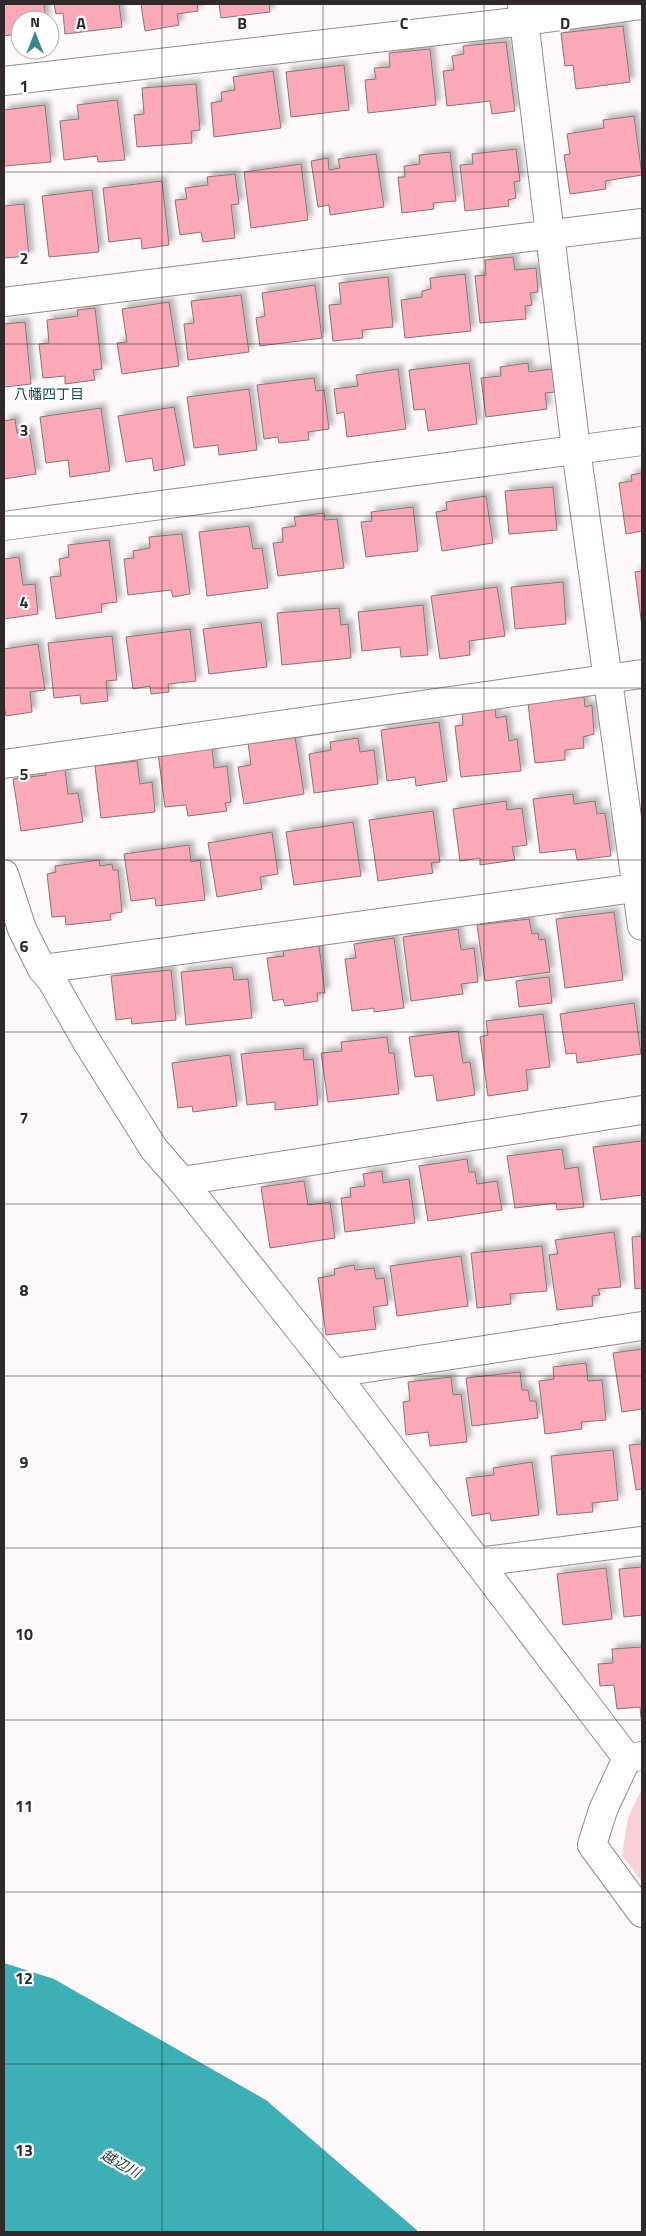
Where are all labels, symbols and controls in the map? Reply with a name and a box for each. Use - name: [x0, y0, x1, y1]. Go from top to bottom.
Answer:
- north arrow: [10, 10, 60, 60]
- text: N: [30, 11, 40, 32]
- text: A: [76, 11, 86, 35]
- text: B: [237, 11, 247, 35]
- text: C: [400, 11, 409, 35]
- text: D: [560, 11, 570, 35]
- text: 1: [20, 74, 28, 98]
- text: 2: [20, 246, 28, 270]
- district label: 八幡四丁目: [14, 383, 84, 404]
- text: 3: [20, 418, 28, 442]
- text: 4: [20, 590, 29, 614]
- text: 5: [20, 762, 29, 786]
- text: 6: [20, 934, 29, 958]
- text: 7: [20, 1106, 28, 1130]
- text: 8: [20, 1278, 29, 1302]
- text: 9: [20, 1450, 29, 1474]
- text: 10: [15, 1622, 33, 1646]
- text: 11: [15, 1794, 33, 1818]
- text: 12: [15, 1966, 33, 1990]
- text: 13: [15, 2138, 33, 2162]
- water label: 越辺川: [98, 2144, 146, 2183]

